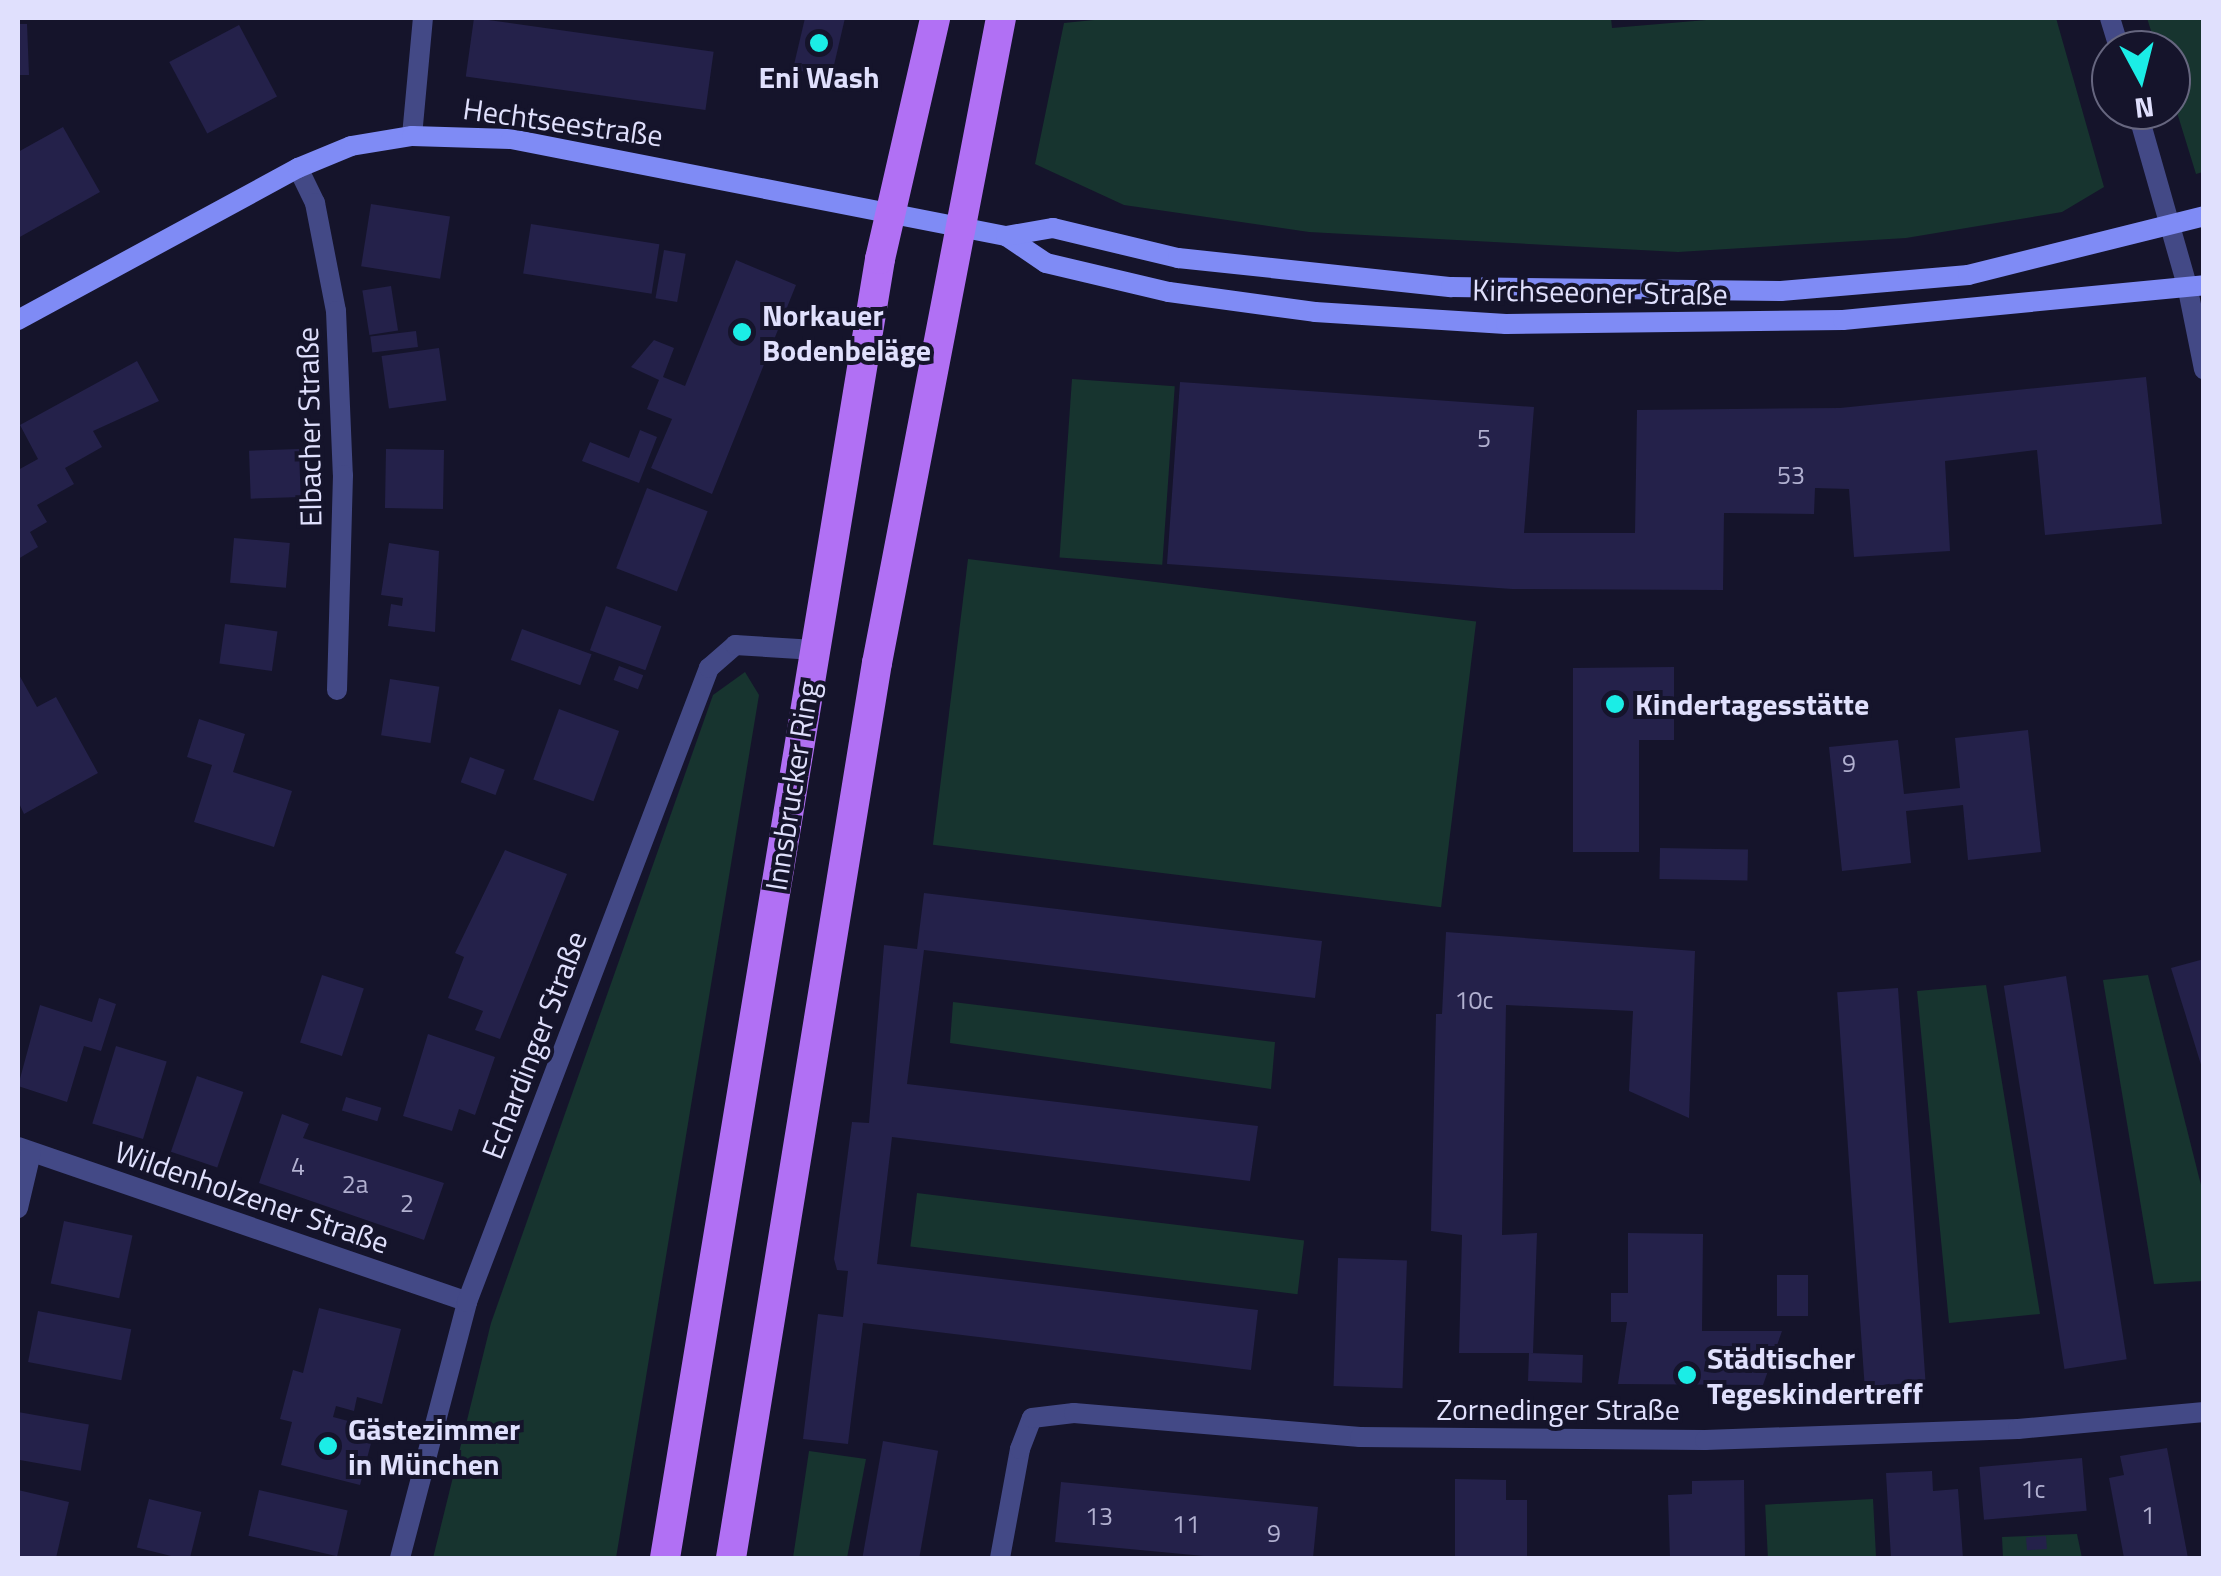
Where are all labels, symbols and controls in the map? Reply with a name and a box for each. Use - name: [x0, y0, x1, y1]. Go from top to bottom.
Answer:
- north arrow: [2091, 30, 2191, 130]
- marker: Eni Wash: [808, 32, 830, 54]
- place label: Eni Wash: [758, 59, 880, 95]
- text: N: [2132, 86, 2157, 131]
- street label: Hechtseestraße: [461, 90, 665, 154]
- street label: Kirchseeoner Straße: [1472, 272, 1728, 312]
- place label: Norkauer Bodenbeläge: [762, 297, 931, 368]
- marker: Norkauer Bodenbeläge: [731, 321, 753, 343]
- street label: Elbacher Straße: [289, 327, 329, 527]
- house number: 5: [1477, 423, 1491, 453]
- house number: 53: [1777, 460, 1805, 490]
- street label: Innsbrucker Ring: [758, 679, 826, 893]
- place label: Kindertagesstätte: [1635, 686, 1869, 722]
- marker: Kindertagesstätte: [1604, 693, 1626, 715]
- house number: 9: [1842, 748, 1856, 778]
- street label: Echardinger Straße: [474, 926, 594, 1164]
- house number: 10c: [1455, 985, 1493, 1015]
- street label: Wildenholzener Straße: [110, 1133, 394, 1261]
- house number: 4: [291, 1151, 305, 1181]
- house number: 2a: [342, 1169, 368, 1199]
- house number: 2: [400, 1188, 414, 1218]
- place label: Städtischer Tegeskindertreff: [1707, 1340, 1923, 1410]
- marker: Städtischer Tegeskindertreff: [1676, 1364, 1698, 1386]
- street label: Zornedinger Straße: [1436, 1391, 1680, 1427]
- place label: Gästezimmer in München: [348, 1411, 520, 1482]
- marker: Gästezimmer in München: [317, 1435, 339, 1457]
- house number: 1c: [2021, 1474, 2045, 1504]
- house number: 1: [2141, 1500, 2155, 1530]
- house number: 13: [1085, 1501, 1113, 1531]
- house number: 11: [1172, 1509, 1200, 1539]
- house number: 9: [1267, 1518, 1281, 1548]

